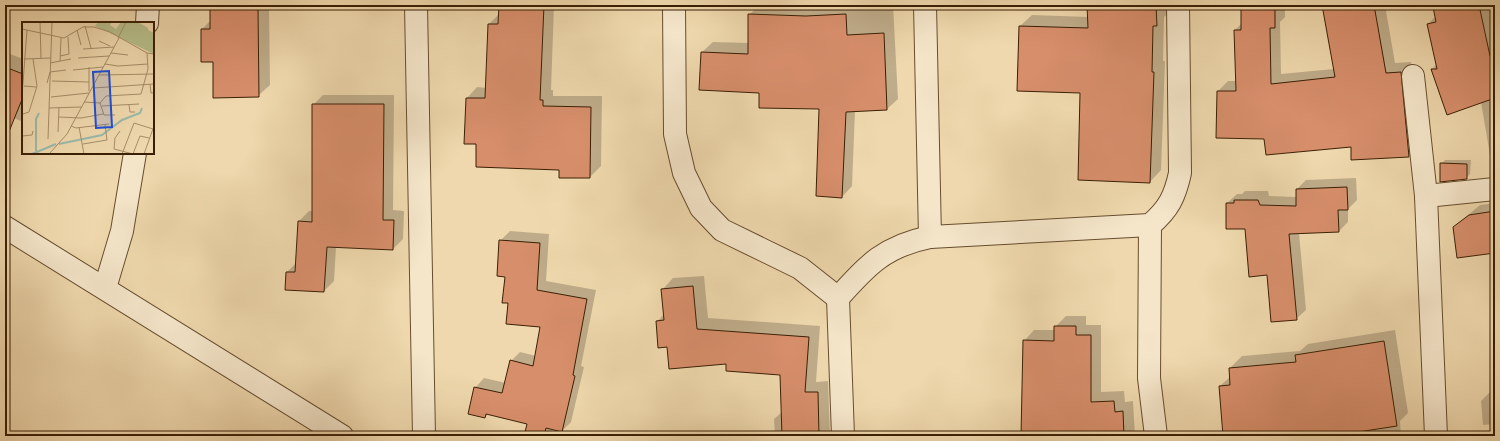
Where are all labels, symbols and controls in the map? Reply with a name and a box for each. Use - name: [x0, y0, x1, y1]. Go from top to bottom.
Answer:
- inset map: [22, 22, 154, 154]

